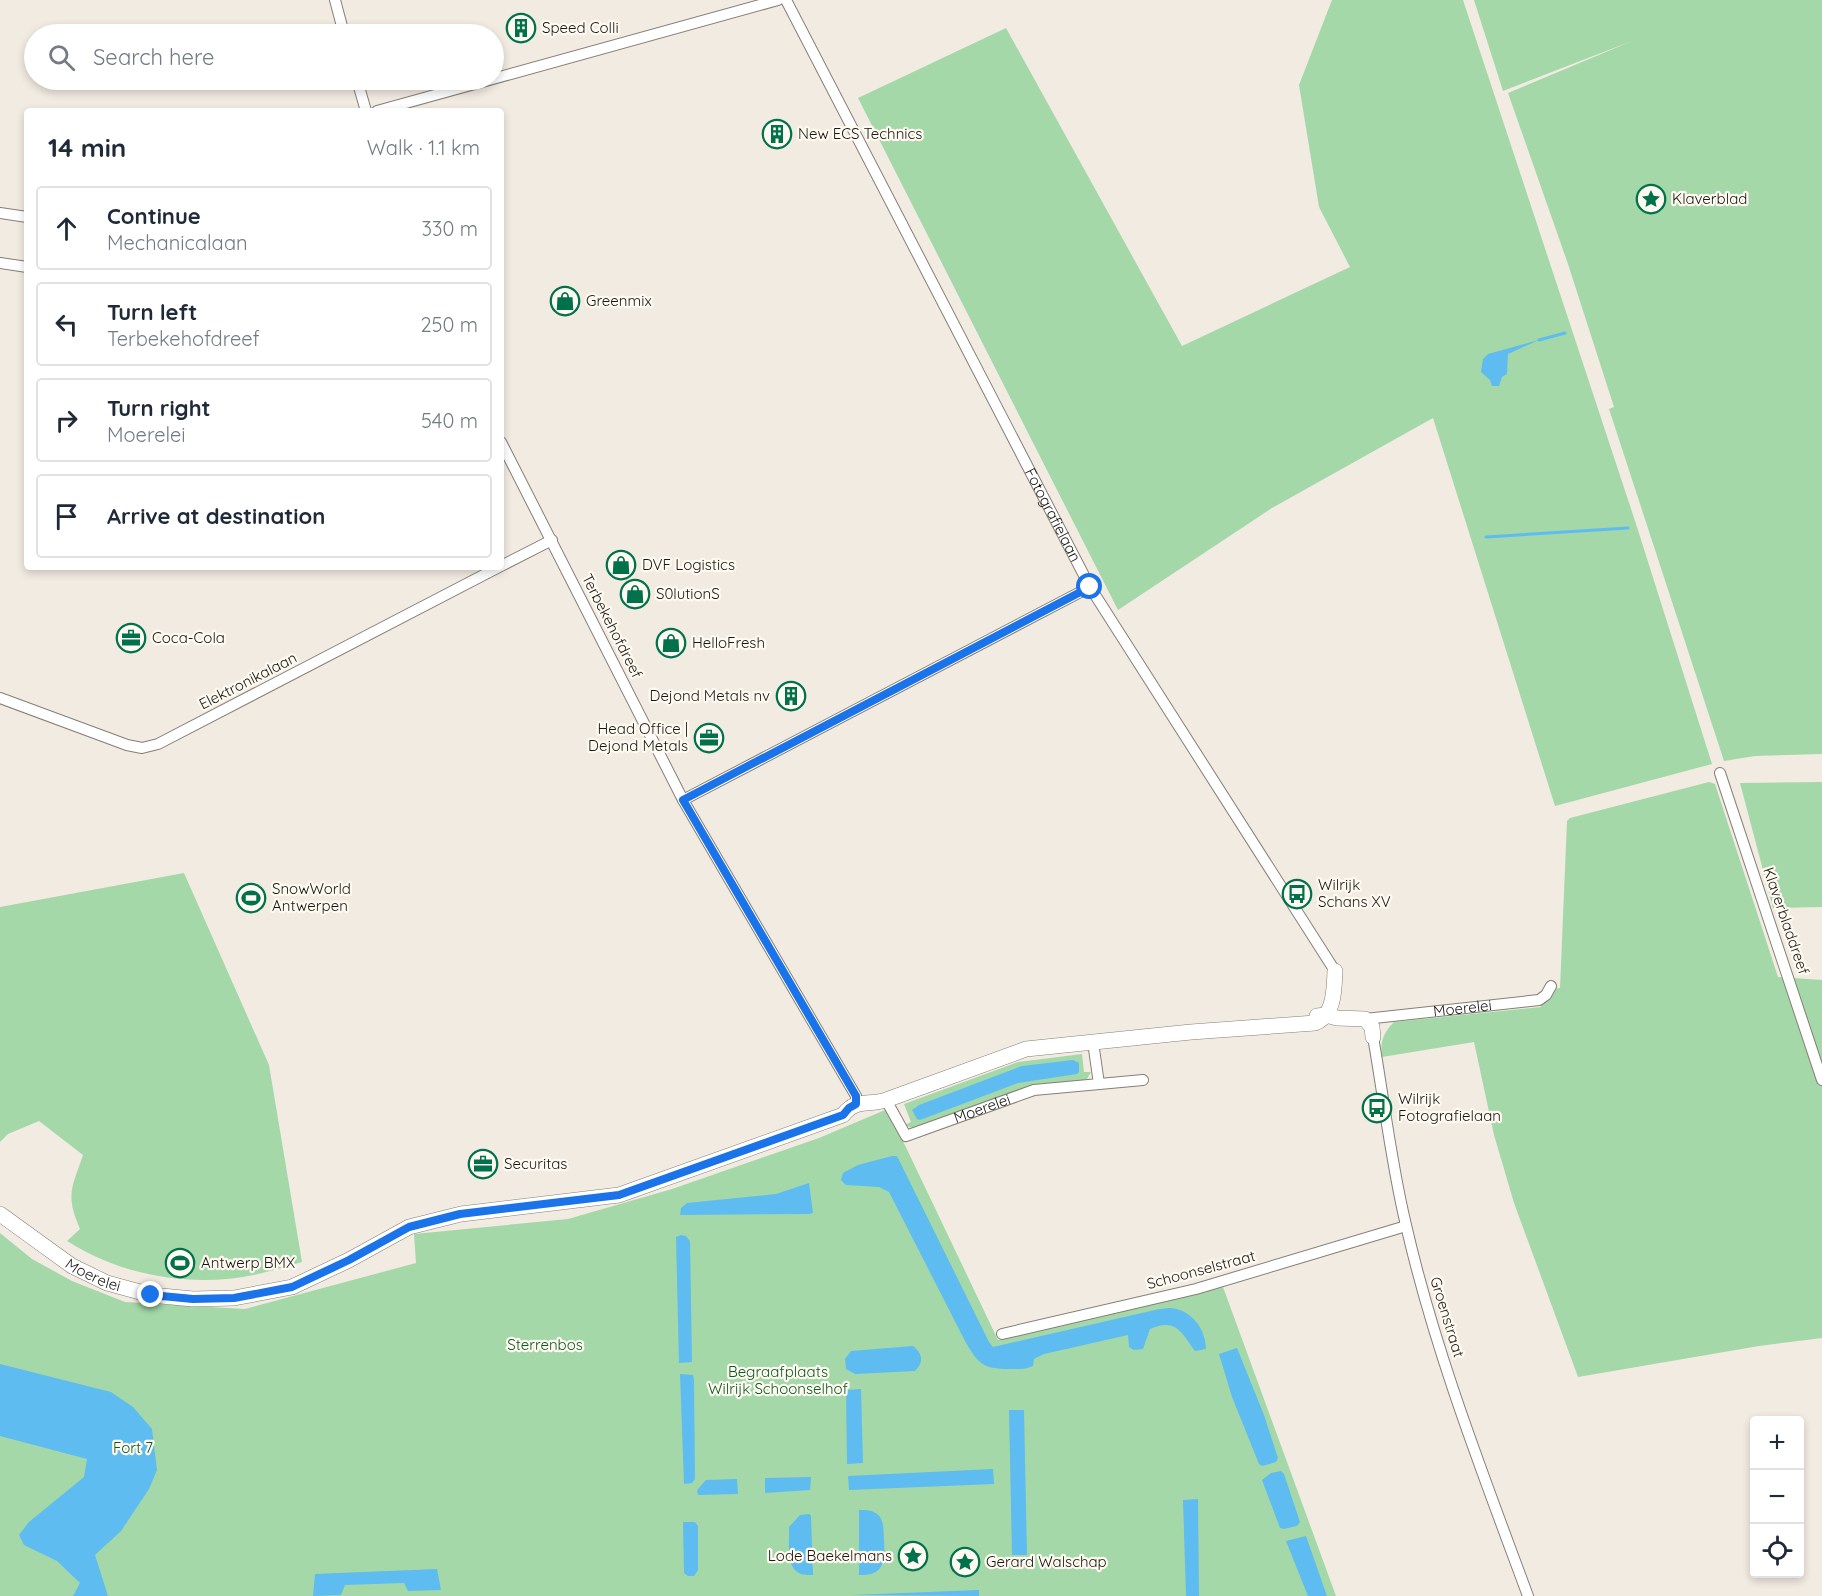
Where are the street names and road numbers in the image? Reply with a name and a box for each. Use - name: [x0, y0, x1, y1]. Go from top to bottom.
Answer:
- street label: Fotografielaan: [1021, 465, 1085, 565]
- street label: Terbekehofdreef: [578, 570, 647, 682]
- street label: Elektronikalaan: [196, 648, 300, 713]
- street label: Klaverbladdreef: [1759, 865, 1814, 978]
- street label: Moerelei: [1432, 995, 1493, 1021]
- street label: Moerelei: [951, 1089, 1013, 1127]
- street label: Schoonselstraat: [1145, 1246, 1257, 1293]
- street label: Moerelei: [62, 1254, 123, 1295]
- street label: Groenstraat: [1426, 1274, 1469, 1359]

